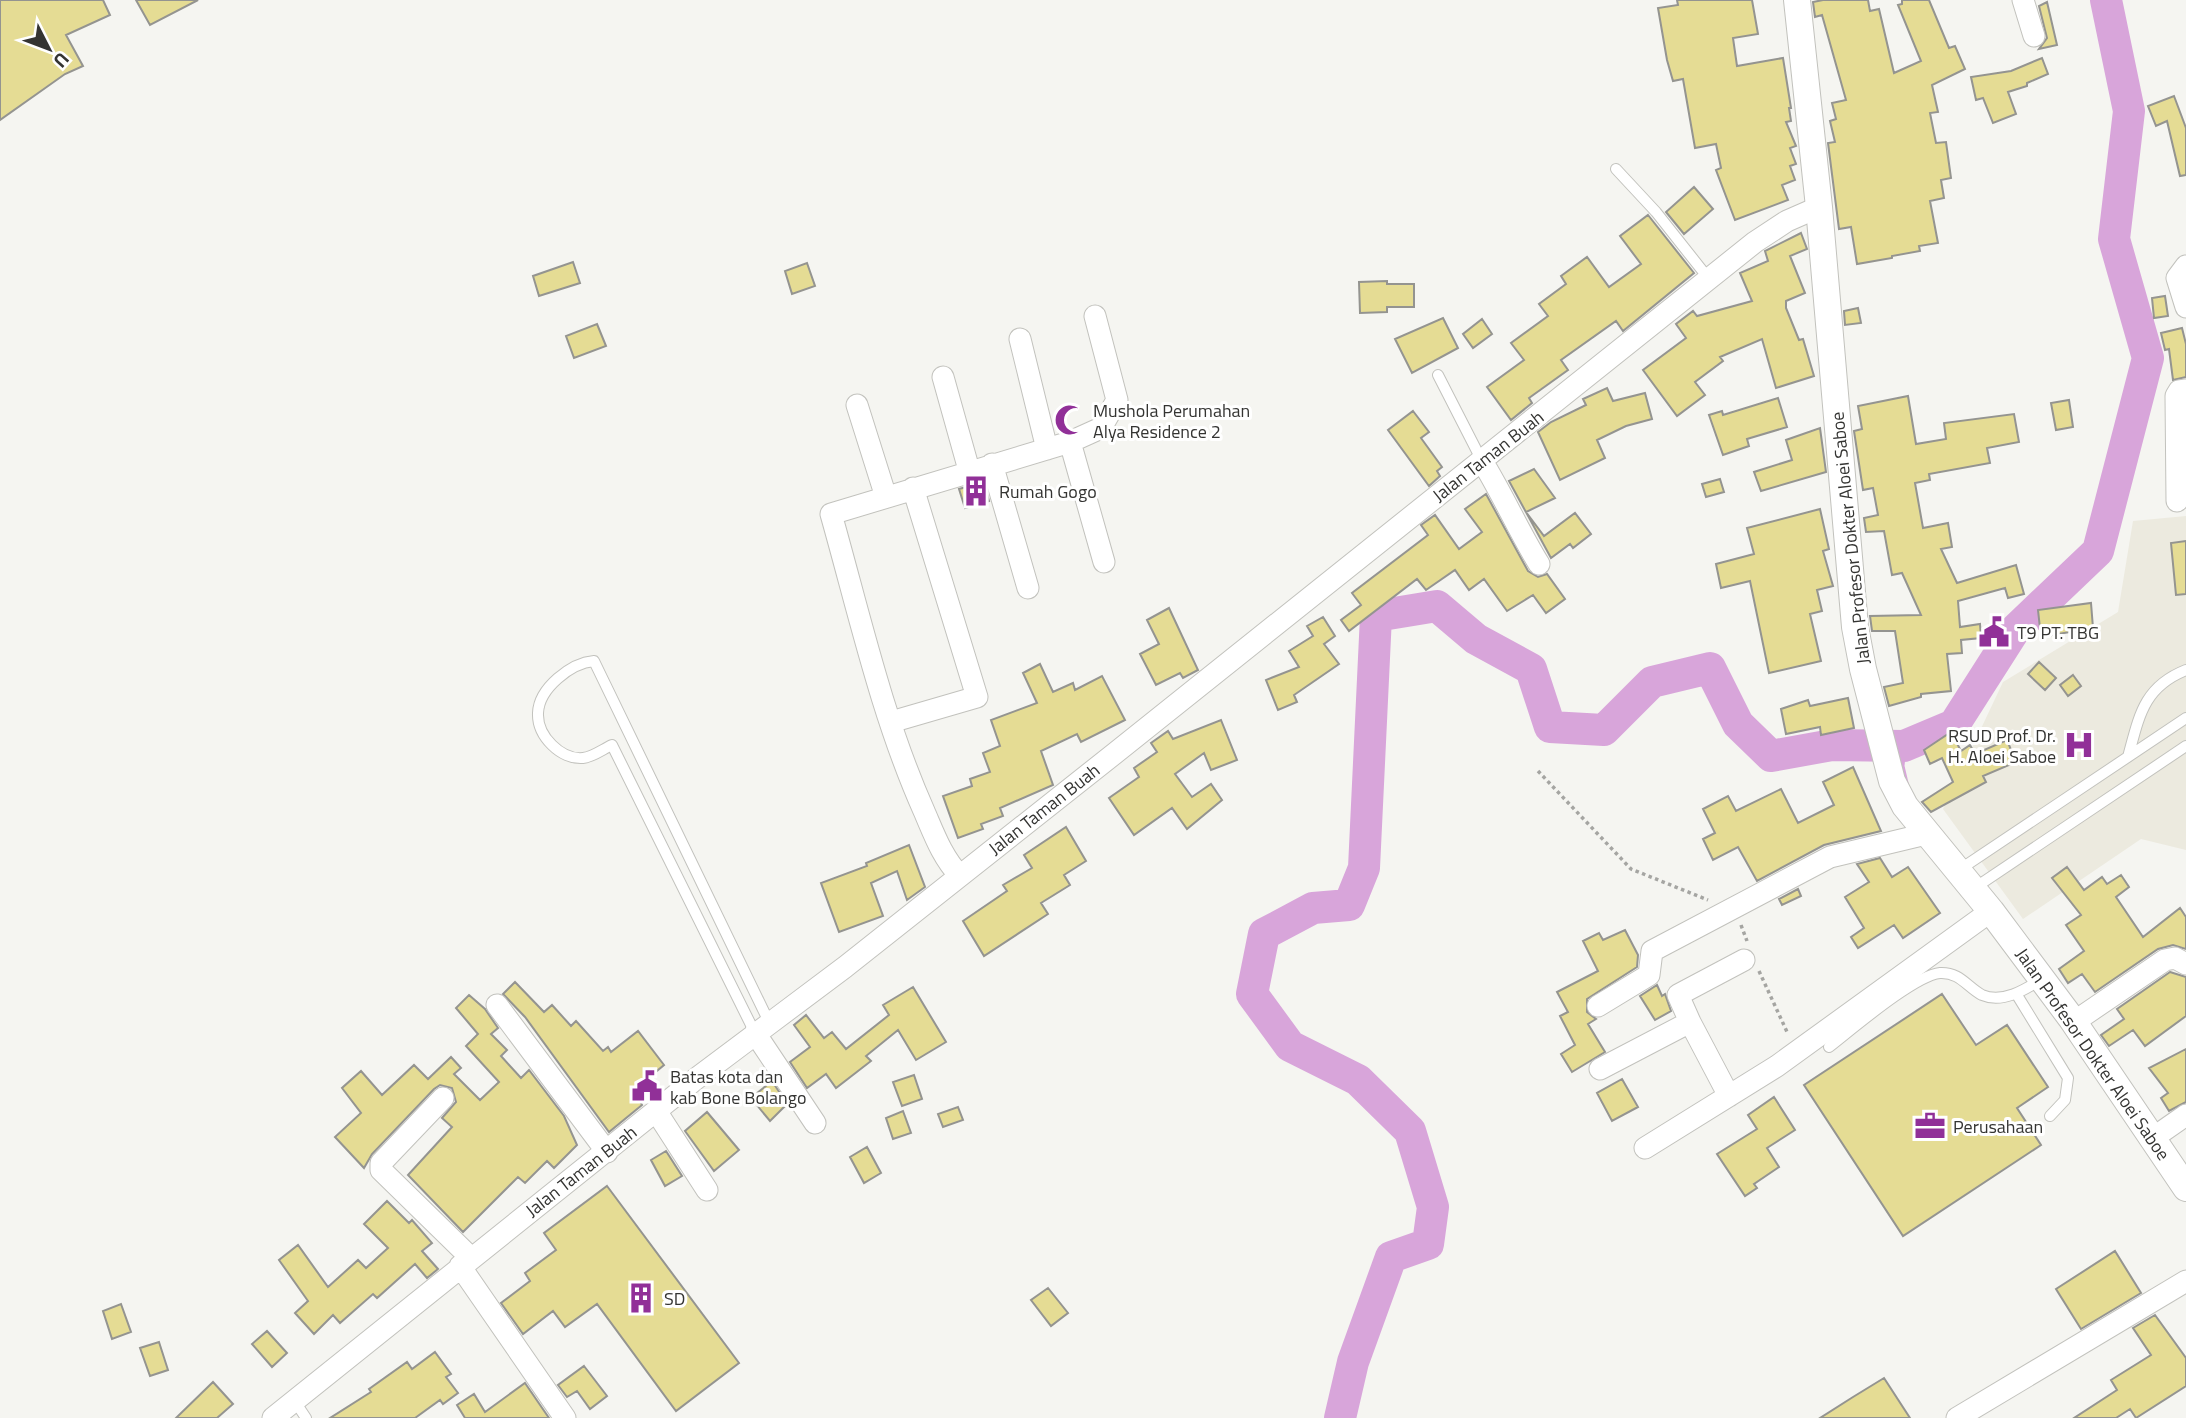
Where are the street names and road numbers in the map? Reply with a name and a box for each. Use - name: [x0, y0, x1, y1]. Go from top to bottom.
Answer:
- street label: Jalan Taman Buah: [1427, 404, 1549, 508]
- street label: Jalan Profesor Dokter Aloei Saboe: [1823, 410, 1877, 666]
- street label: Jalan Taman Buah: [983, 757, 1105, 861]
- street label: Jalan Profesor Dokter Aloei Saboe: [2009, 942, 2177, 1166]
- street label: Jalan Taman Buah: [520, 1119, 642, 1223]

